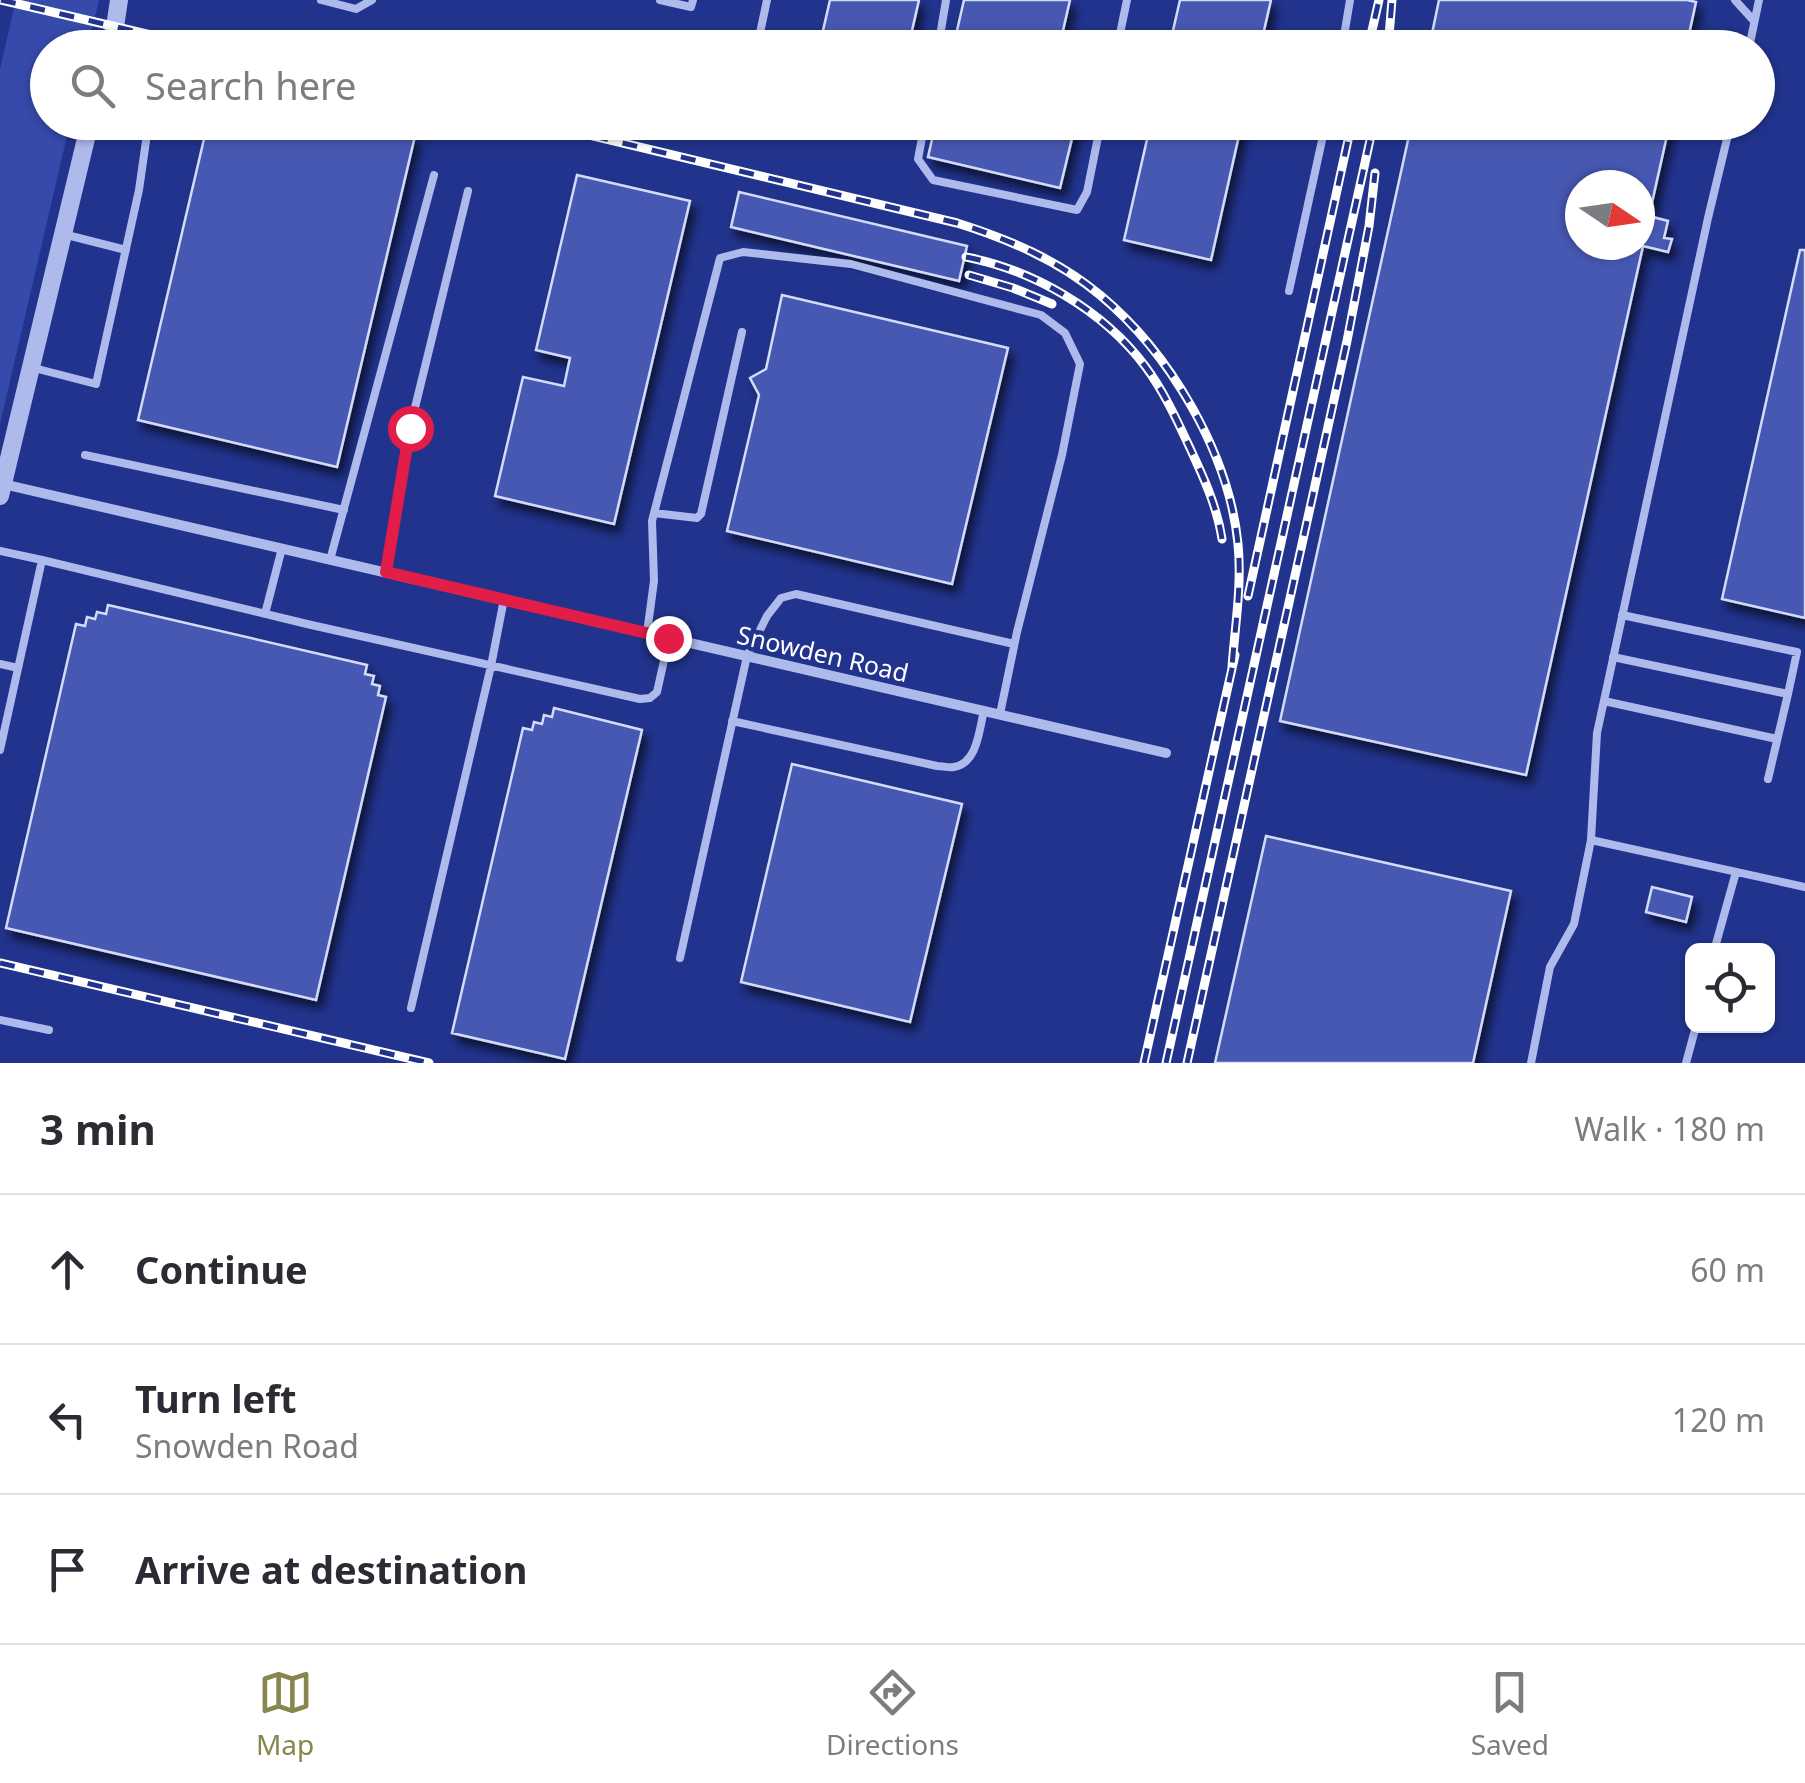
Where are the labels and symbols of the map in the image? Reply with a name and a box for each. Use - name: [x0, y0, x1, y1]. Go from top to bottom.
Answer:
- north arrow: [1565, 170, 1655, 260]
- route start: [388, 406, 434, 452]
- route end: [646, 616, 692, 662]
- street label: Snowden Road: [734, 617, 912, 689]

